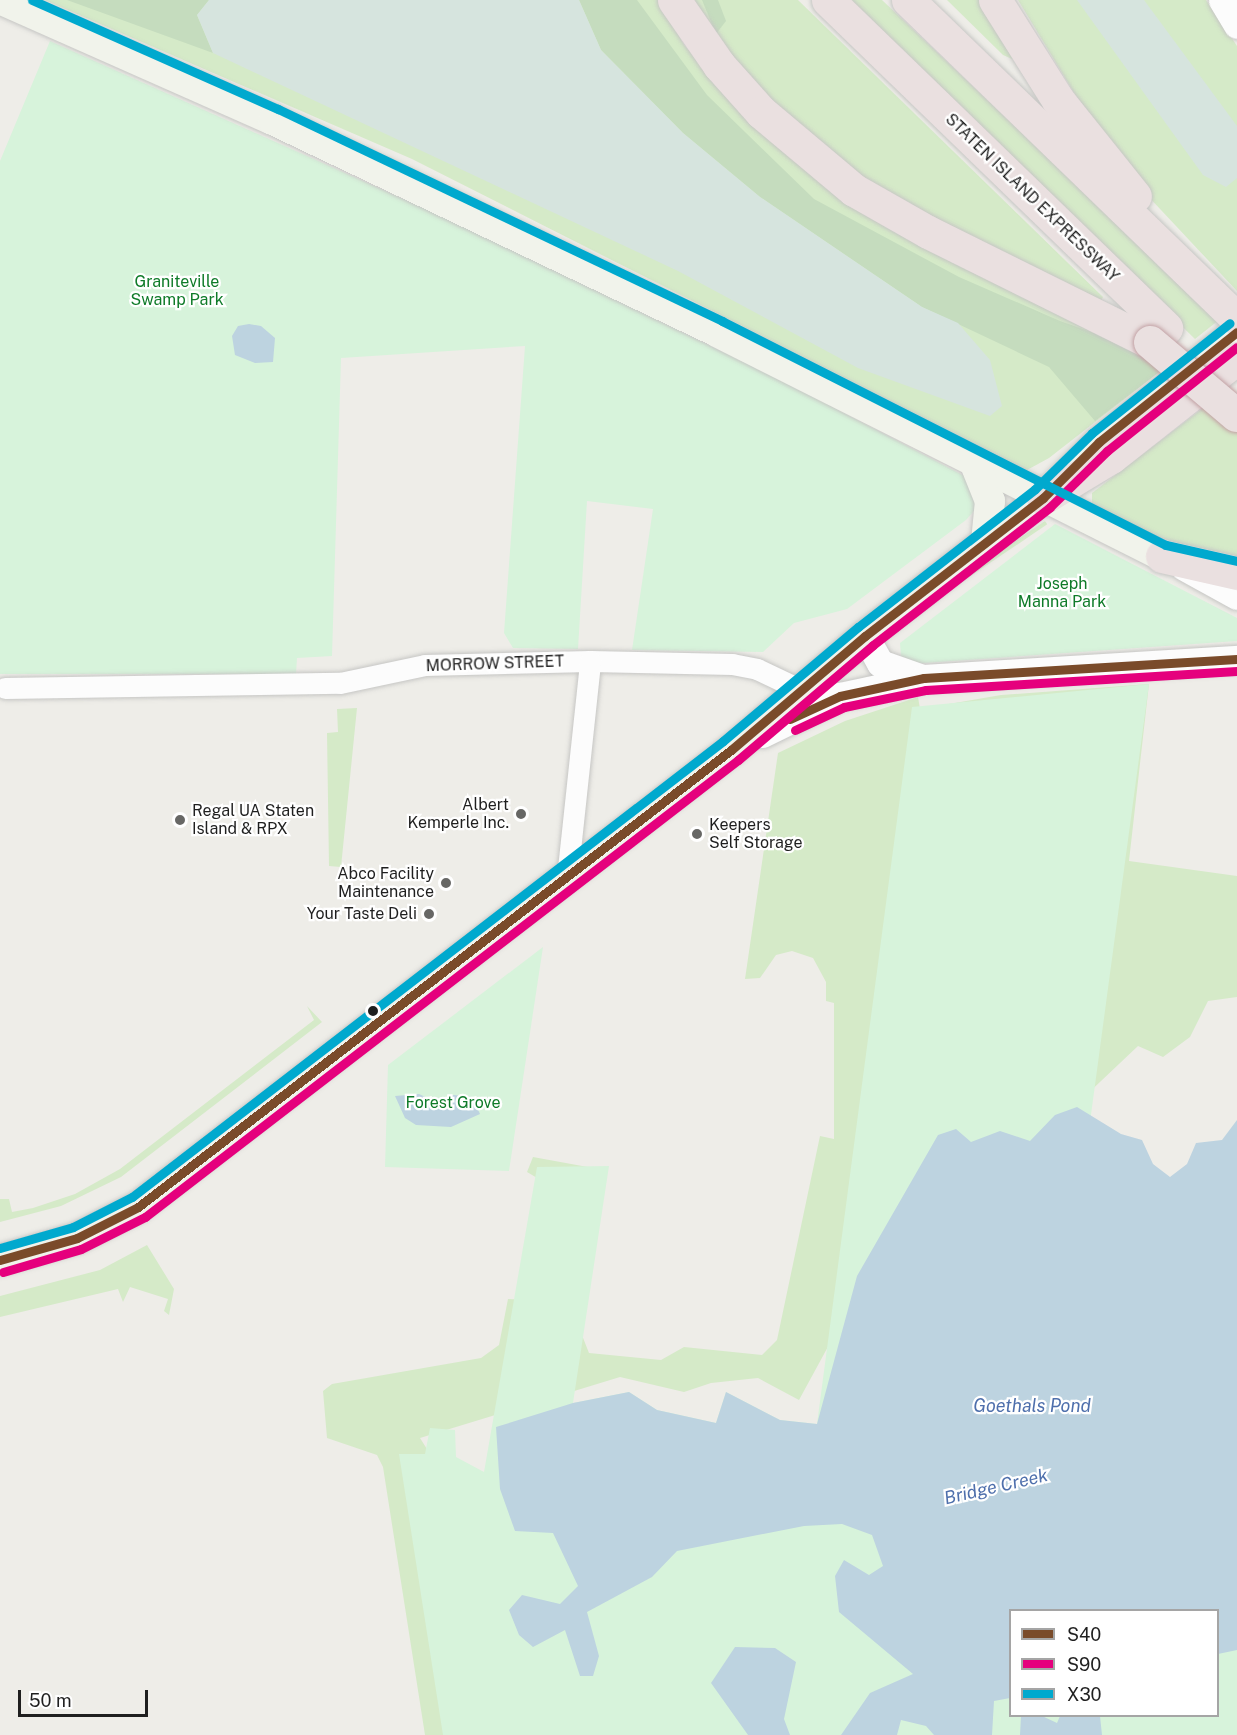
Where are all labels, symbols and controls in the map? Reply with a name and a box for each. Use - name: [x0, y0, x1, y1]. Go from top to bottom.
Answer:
- street label: STATEN ISLAND EXPRESSWAY: [941, 110, 1123, 286]
- park label: Graniteville Swamp Park: [130, 272, 224, 310]
- park label: Joseph Manna Park: [1018, 574, 1106, 612]
- street label: MORROW STREET: [425, 652, 565, 676]
- place label: Albert Kemperle Inc.: [407, 795, 509, 833]
- place label: Regal UA Staten Island & RPX: [192, 801, 314, 839]
- marker: Albert Kemperle Inc.: [514, 807, 528, 821]
- marker: Regal UA Staten Island & RPX: [173, 813, 187, 827]
- place label: Keepers Self Storage: [709, 815, 803, 853]
- marker: Keepers Self Storage: [690, 827, 704, 841]
- place label: Abco Facility Maintenance: [337, 864, 434, 902]
- marker: Abco Facility Maintenance: [439, 876, 453, 890]
- place label: Your Taste Deli: [307, 904, 417, 924]
- marker: Your Taste Deli: [422, 907, 436, 921]
- unlabelled marker: [367, 1005, 379, 1017]
- park label: Forest Grove: [405, 1093, 501, 1113]
- water label: Goethals Pond: [973, 1395, 1091, 1417]
- water label: Bridge Creek: [942, 1465, 1050, 1509]
- legend: [1009, 1609, 1219, 1717]
- text: S40: [1067, 1624, 1101, 1645]
- text: S90: [1067, 1654, 1101, 1675]
- scale bar: [21, 1678, 152, 1716]
- text: X30: [1067, 1684, 1102, 1705]
- text: 50 m: [29, 1690, 72, 1711]

